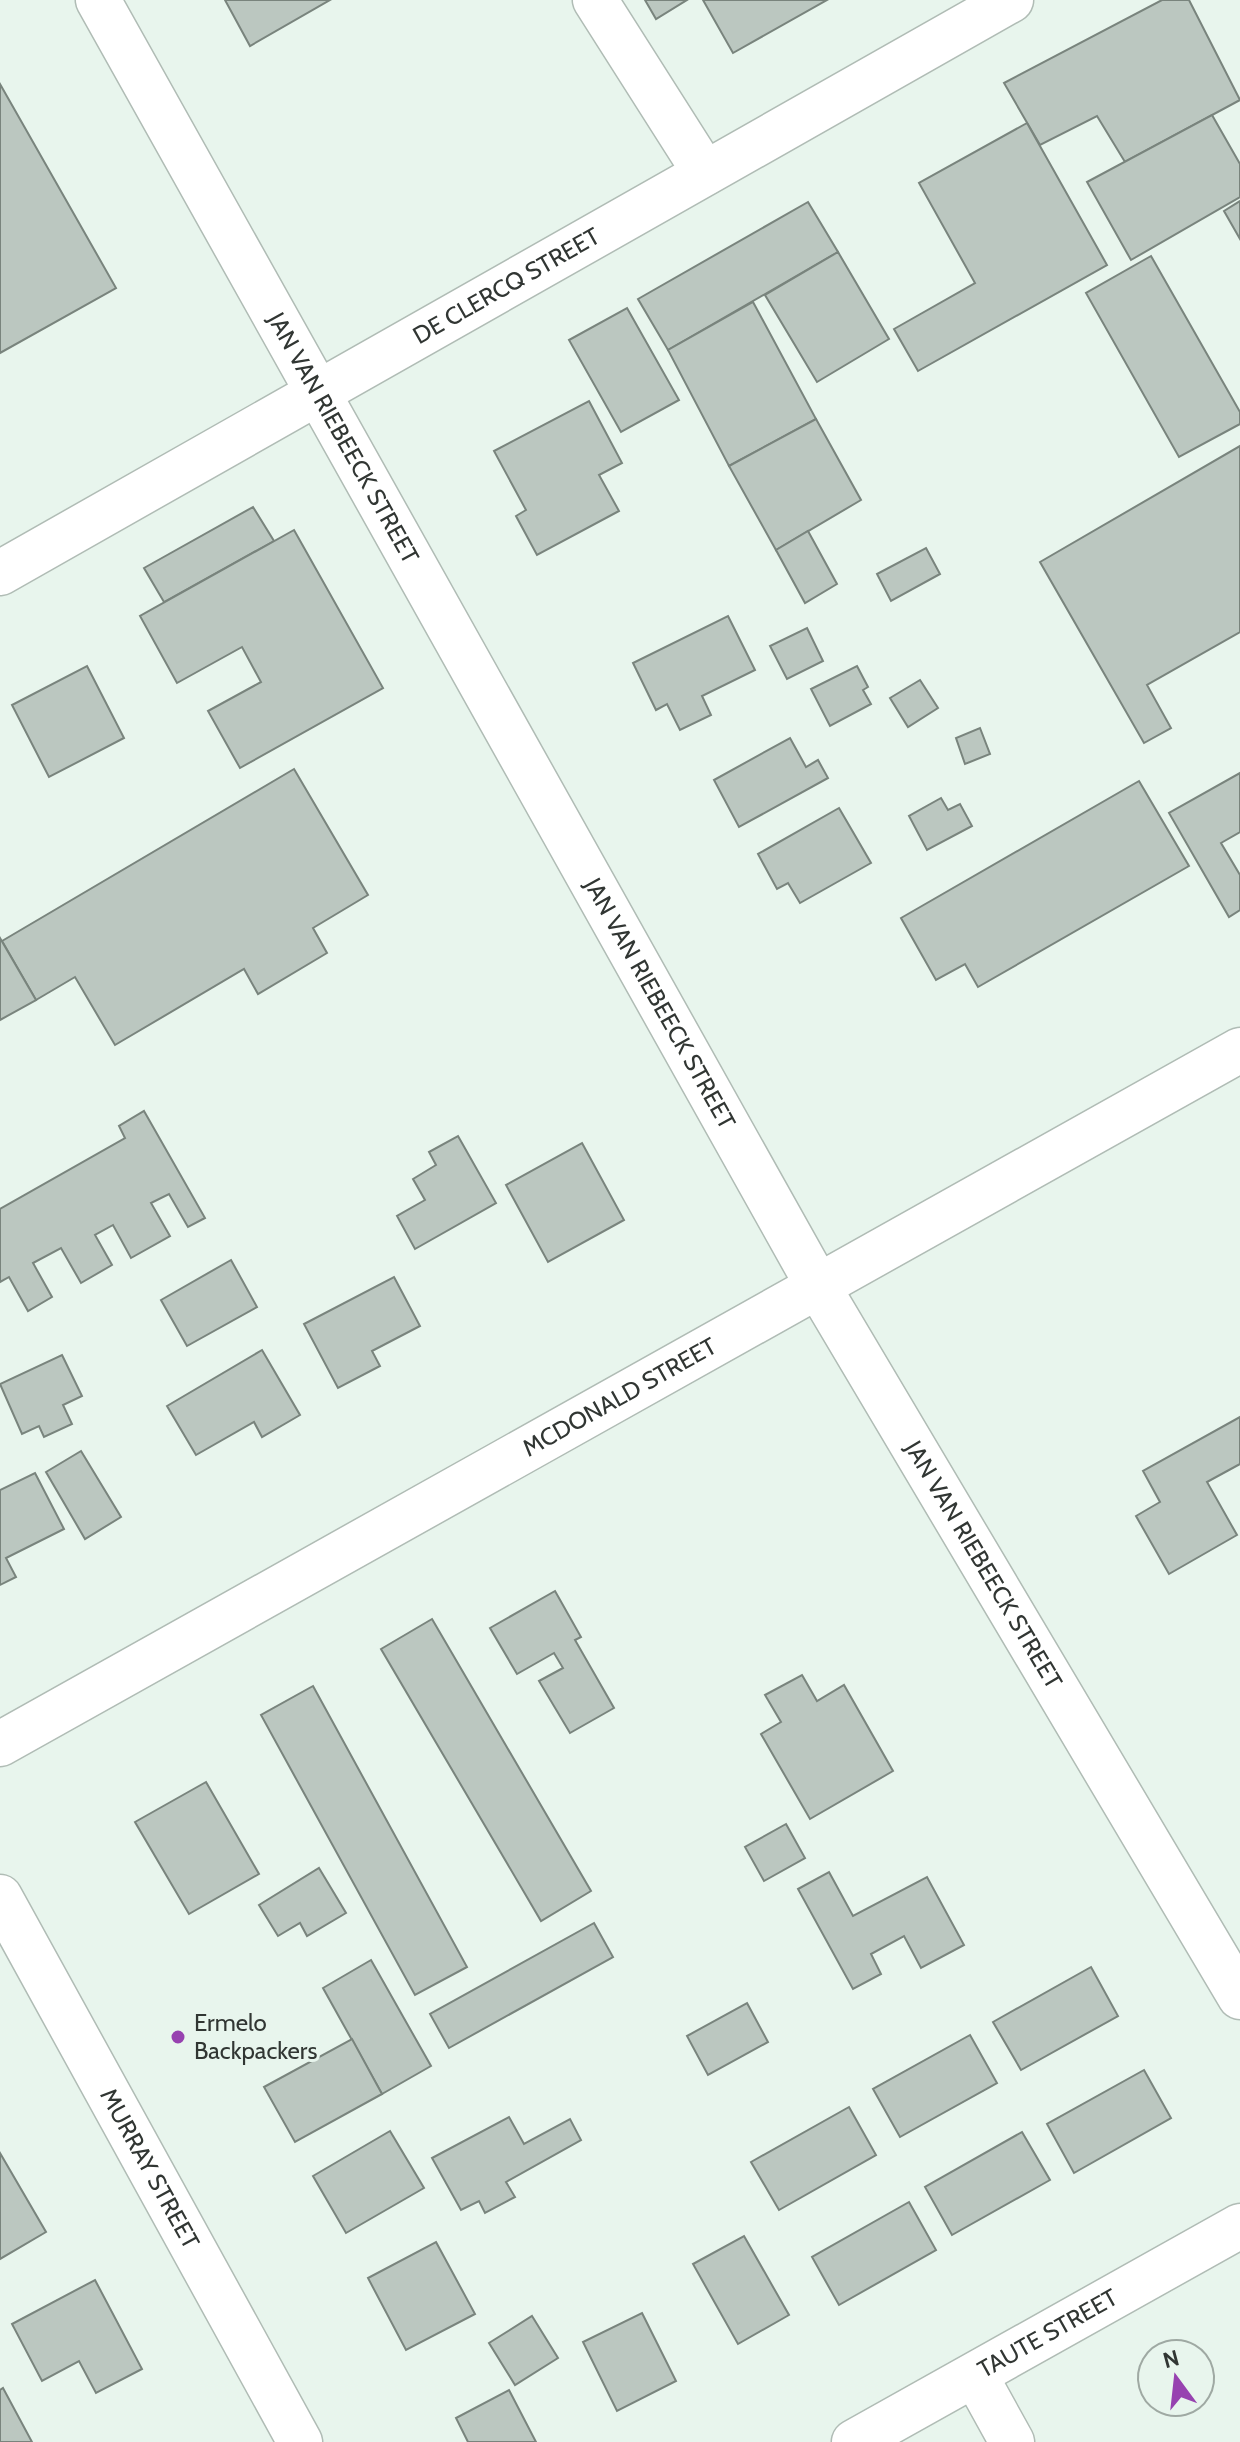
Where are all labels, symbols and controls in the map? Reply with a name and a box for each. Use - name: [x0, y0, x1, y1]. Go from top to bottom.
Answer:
- street label: DE CLERCQ STREET: [408, 221, 605, 350]
- street label: JAN VAN RIEBEECK STREET: [261, 306, 425, 568]
- street label: JAN VAN RIEBEECK STREET: [578, 872, 742, 1134]
- street label: MCDONALD STREET: [517, 1331, 721, 1463]
- street label: JAN VAN RIEBEECK STREET: [899, 1435, 1069, 1694]
- place label: Ermelo Backpackers: [194, 2008, 317, 2065]
- marker: Ermelo Backpackers: [169, 2028, 187, 2046]
- street label: MURRAY STREET: [94, 2083, 206, 2254]
- street label: TAUTE STREET: [973, 2282, 1123, 2384]
- north arrow: [1136, 2338, 1216, 2418]
- text: N: [1160, 2344, 1182, 2374]

